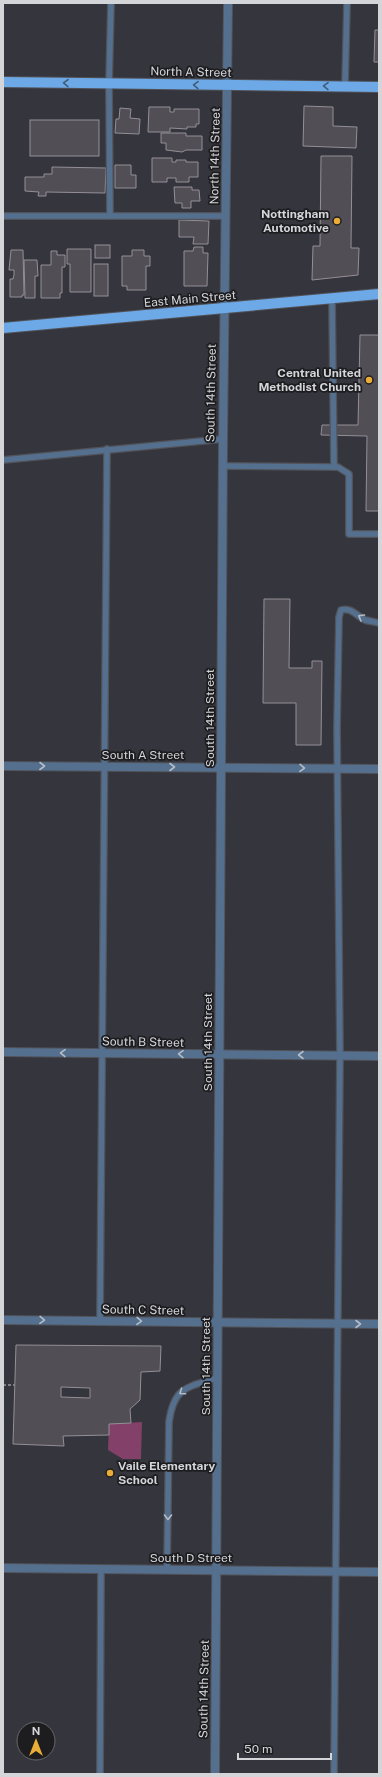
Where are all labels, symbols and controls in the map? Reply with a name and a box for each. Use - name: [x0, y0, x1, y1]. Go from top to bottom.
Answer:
- street label: North A Street: [150, 64, 232, 80]
- one-way arrow: [63, 79, 69, 87]
- one-way arrow: [193, 80, 199, 89]
- one-way arrow: [323, 82, 329, 90]
- street label: North 14th Street: [207, 107, 223, 204]
- place label: Nottingham Automotive: [261, 207, 329, 235]
- marker: Nottingham Automotive: [332, 216, 342, 226]
- street label: East Main Street: [143, 288, 237, 310]
- street label: South 14th Street: [203, 343, 219, 442]
- place label: Central United Methodist Church: [258, 366, 361, 394]
- marker: Central United Methodist Church: [364, 375, 374, 385]
- one-way arrow: [358, 614, 365, 621]
- street label: South 14th Street: [203, 669, 217, 767]
- street label: South A Street: [102, 748, 185, 762]
- one-way arrow: [39, 762, 45, 770]
- one-way arrow: [169, 763, 175, 771]
- one-way arrow: [299, 764, 305, 772]
- street label: South 14th Street: [201, 993, 215, 1091]
- street label: South B Street: [102, 1034, 185, 1050]
- one-way arrow: [60, 1049, 66, 1057]
- one-way arrow: [178, 1050, 184, 1058]
- one-way arrow: [298, 1051, 304, 1059]
- street label: South C Street: [102, 1302, 185, 1318]
- one-way arrow: [39, 1316, 45, 1324]
- one-way arrow: [136, 1317, 142, 1326]
- street label: South 14th Street: [199, 1317, 213, 1415]
- one-way arrow: [355, 1320, 361, 1328]
- one-way arrow: [180, 1387, 187, 1394]
- place label: Vaile Elementary School: [118, 1459, 215, 1487]
- marker: Vaile Elementary School: [105, 1468, 115, 1478]
- one-way arrow: [164, 1514, 172, 1520]
- street label: South D Street: [150, 1551, 233, 1565]
- street label: South 14th Street: [196, 1639, 212, 1738]
- north arrow: [16, 1721, 56, 1761]
- text: N: [32, 1725, 40, 1737]
- scale bar: [238, 1735, 331, 1761]
- text: 50 m: [244, 1742, 272, 1756]

